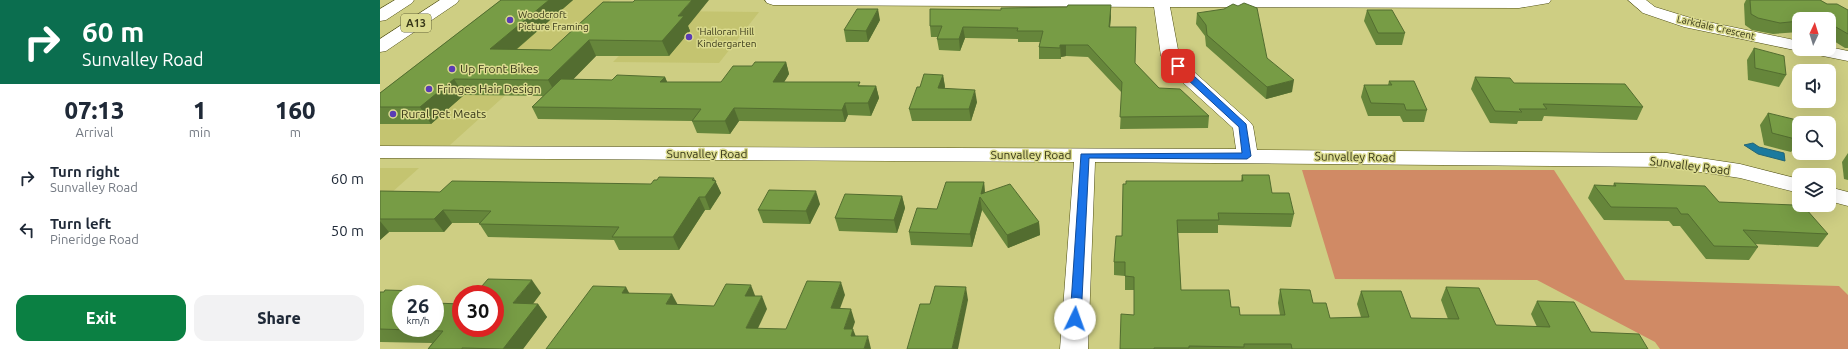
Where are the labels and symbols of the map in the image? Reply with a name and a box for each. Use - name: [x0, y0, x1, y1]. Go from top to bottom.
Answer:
- place label: Woodcroft Picture Framing: [518, 9, 589, 32]
- north arrow: [1792, 12, 1836, 56]
- street label: Larkdale Crescent: [1676, 13, 1756, 42]
- road number: A13: [401, 14, 431, 32]
- marker: Woodcroft Picture Framing: [505, 15, 515, 25]
- place label: 'Halloran Hill Kindergarten: [697, 26, 756, 49]
- marker: 'Halloran Hill Kindergarten: [684, 32, 694, 42]
- pin: [1161, 49, 1195, 83]
- place label: Up Front Bikes: [460, 62, 538, 75]
- marker: Up Front Bikes: [447, 64, 457, 74]
- place label: Fringes Hair Design: [437, 82, 541, 95]
- marker: Fringes Hair Design: [424, 84, 434, 94]
- place label: Rural Pet Meats: [401, 107, 486, 120]
- marker: Rural Pet Meats: [388, 109, 398, 119]
- street label: Sunvalley Road: [666, 147, 748, 160]
- street label: Sunvalley Road: [990, 148, 1072, 161]
- street label: Sunvalley Road: [1314, 149, 1396, 164]
- street label: Sunvalley Road: [1649, 154, 1731, 177]
- speed limit sign: 30: [452, 285, 504, 337]
- position arrow: [1054, 298, 1096, 340]

